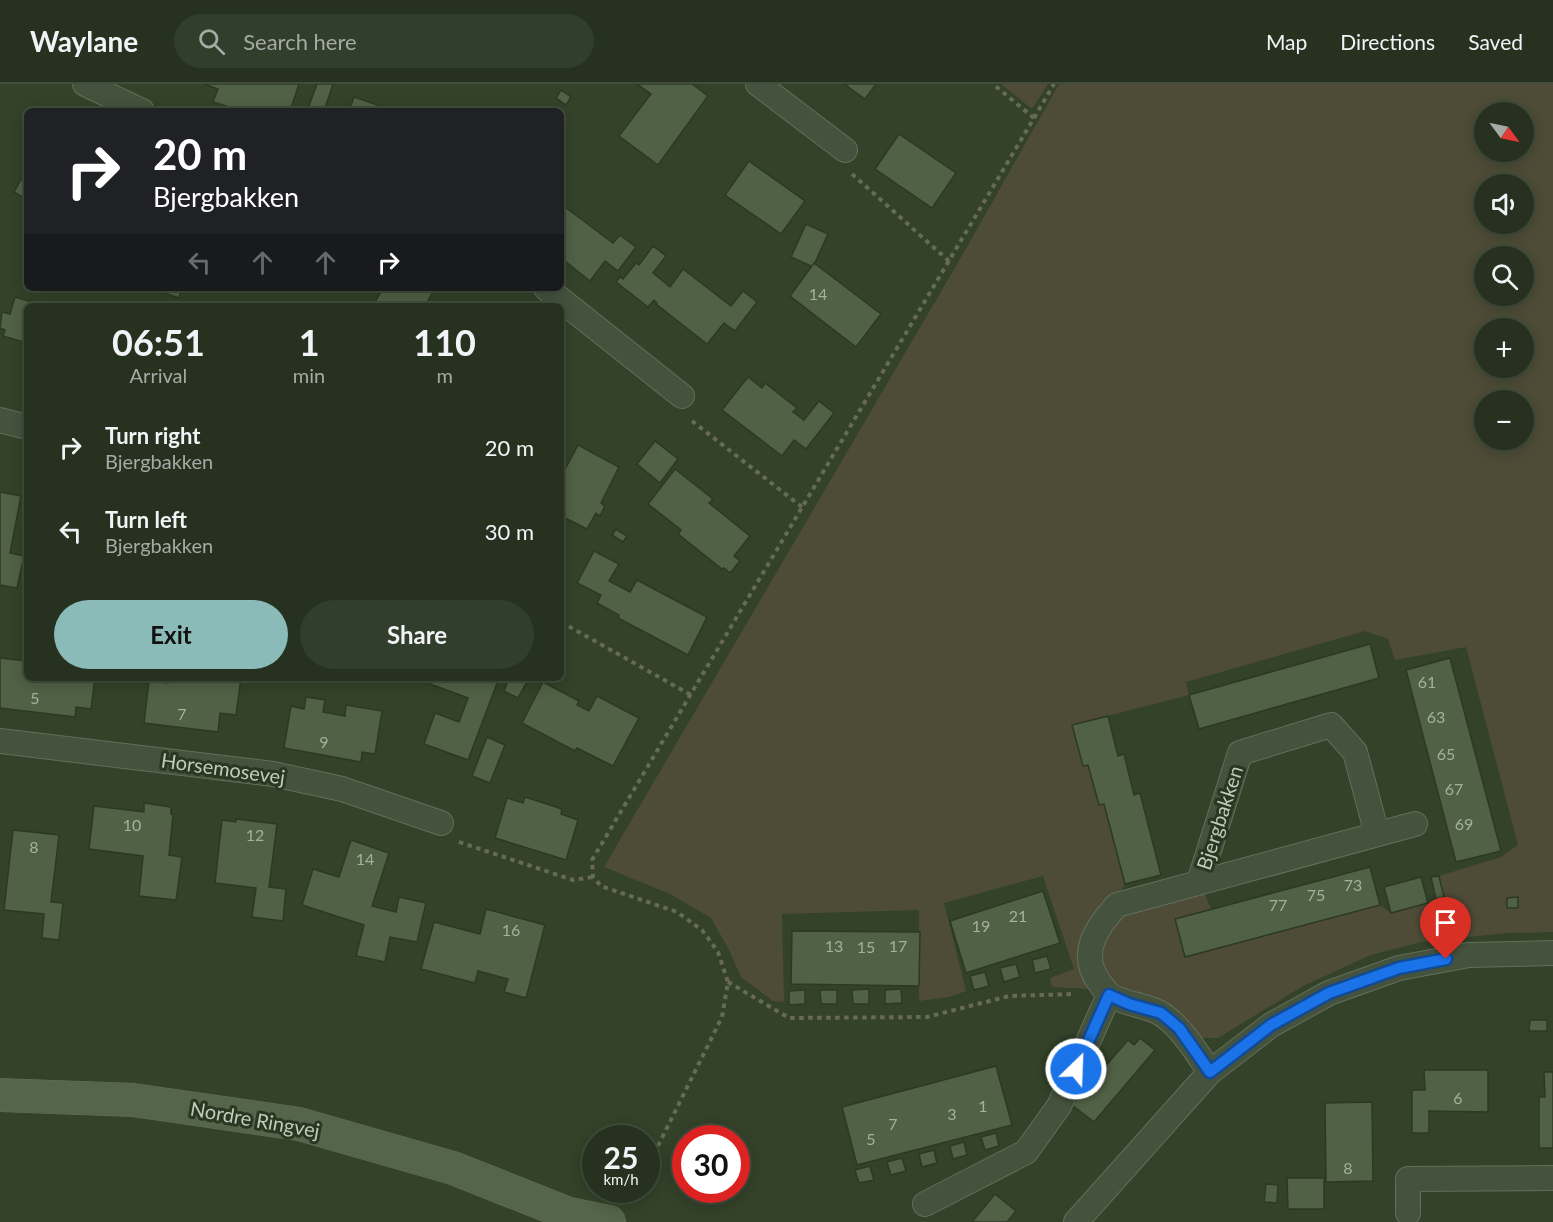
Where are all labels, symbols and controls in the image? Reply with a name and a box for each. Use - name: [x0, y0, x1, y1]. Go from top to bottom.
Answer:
- search box: [174, 14, 594, 68]
- text: Waylane: [30, 24, 138, 58]
- icon: search: [195, 25, 228, 58]
- text: Search here: [243, 28, 357, 55]
- text: Map: [1266, 29, 1307, 54]
- text: Directions: [1340, 29, 1435, 54]
- text: Saved: [1468, 29, 1523, 54]
- north arrow: [1474, 102, 1534, 162]
- map controls: [1474, 102, 1534, 450]
- text: 20 m: [153, 129, 247, 179]
- icon: right: [54, 132, 132, 210]
- button: sound: [1474, 174, 1534, 234]
- text: Bjergbakken: [153, 180, 299, 213]
- icon: left: [183, 246, 216, 279]
- icon: ahead: [246, 246, 279, 279]
- icon: ahead: [309, 246, 342, 279]
- icon: right: [372, 246, 405, 279]
- button: search: [1474, 246, 1534, 306]
- house number: 14: [809, 284, 827, 303]
- button: +: [1474, 318, 1534, 378]
- text: 06:51: [112, 320, 205, 364]
- text: 1: [299, 320, 320, 364]
- text: 110: [413, 320, 476, 364]
- text: Arrival: [130, 363, 187, 387]
- text: min: [293, 363, 325, 387]
- text: m: [436, 363, 453, 387]
- button: −: [1474, 390, 1534, 450]
- text: Turn right: [105, 422, 200, 449]
- icon: right: [54, 431, 87, 464]
- text: 20 m: [485, 434, 534, 461]
- text: Bjergbakken: [105, 449, 213, 473]
- text: Turn left: [105, 506, 187, 533]
- icon: left: [54, 515, 87, 548]
- text: 30 m: [485, 518, 534, 545]
- text: Bjergbakken: [105, 533, 213, 557]
- button: Exit: [54, 600, 288, 669]
- button: Share: [300, 600, 534, 669]
- house number: 61: [1418, 672, 1436, 691]
- house number: 5: [30, 688, 40, 707]
- house number: 7: [177, 704, 187, 723]
- house number: 63: [1427, 707, 1445, 726]
- house number: 9: [319, 732, 329, 751]
- house number: 65: [1437, 744, 1455, 763]
- street label: Horsemosevej: [160, 747, 287, 789]
- street label: Bjergbakken: [1191, 763, 1247, 873]
- house number: 67: [1445, 779, 1463, 798]
- house number: 69: [1455, 814, 1473, 833]
- house number: 10: [123, 815, 141, 834]
- house number: 12: [246, 825, 264, 844]
- house number: 8: [29, 837, 39, 856]
- house number: 14: [356, 849, 374, 868]
- house number: 73: [1344, 875, 1362, 894]
- house number: 75: [1307, 885, 1325, 904]
- house number: 77: [1269, 895, 1287, 914]
- pin: [1420, 897, 1471, 959]
- house number: 21: [1009, 906, 1027, 925]
- icon: arrive: [1429, 906, 1462, 939]
- house number: 19: [972, 916, 990, 935]
- house number: 16: [502, 920, 520, 939]
- house number: 13: [825, 936, 843, 955]
- house number: 17: [889, 936, 907, 955]
- house number: 15: [857, 937, 875, 956]
- position arrow: [1044, 1037, 1108, 1101]
- house number: 6: [1453, 1088, 1463, 1107]
- street label: Nordre Ringvej: [189, 1096, 322, 1142]
- house number: 1: [978, 1096, 988, 1115]
- house number: 3: [947, 1104, 957, 1123]
- house number: 7: [888, 1114, 898, 1133]
- speed limit sign: 30: [672, 1125, 750, 1203]
- house number: 5: [866, 1129, 876, 1148]
- text: 25: [604, 1139, 638, 1175]
- house number: 8: [1343, 1158, 1353, 1177]
- text: km/h: [603, 1170, 639, 1188]

